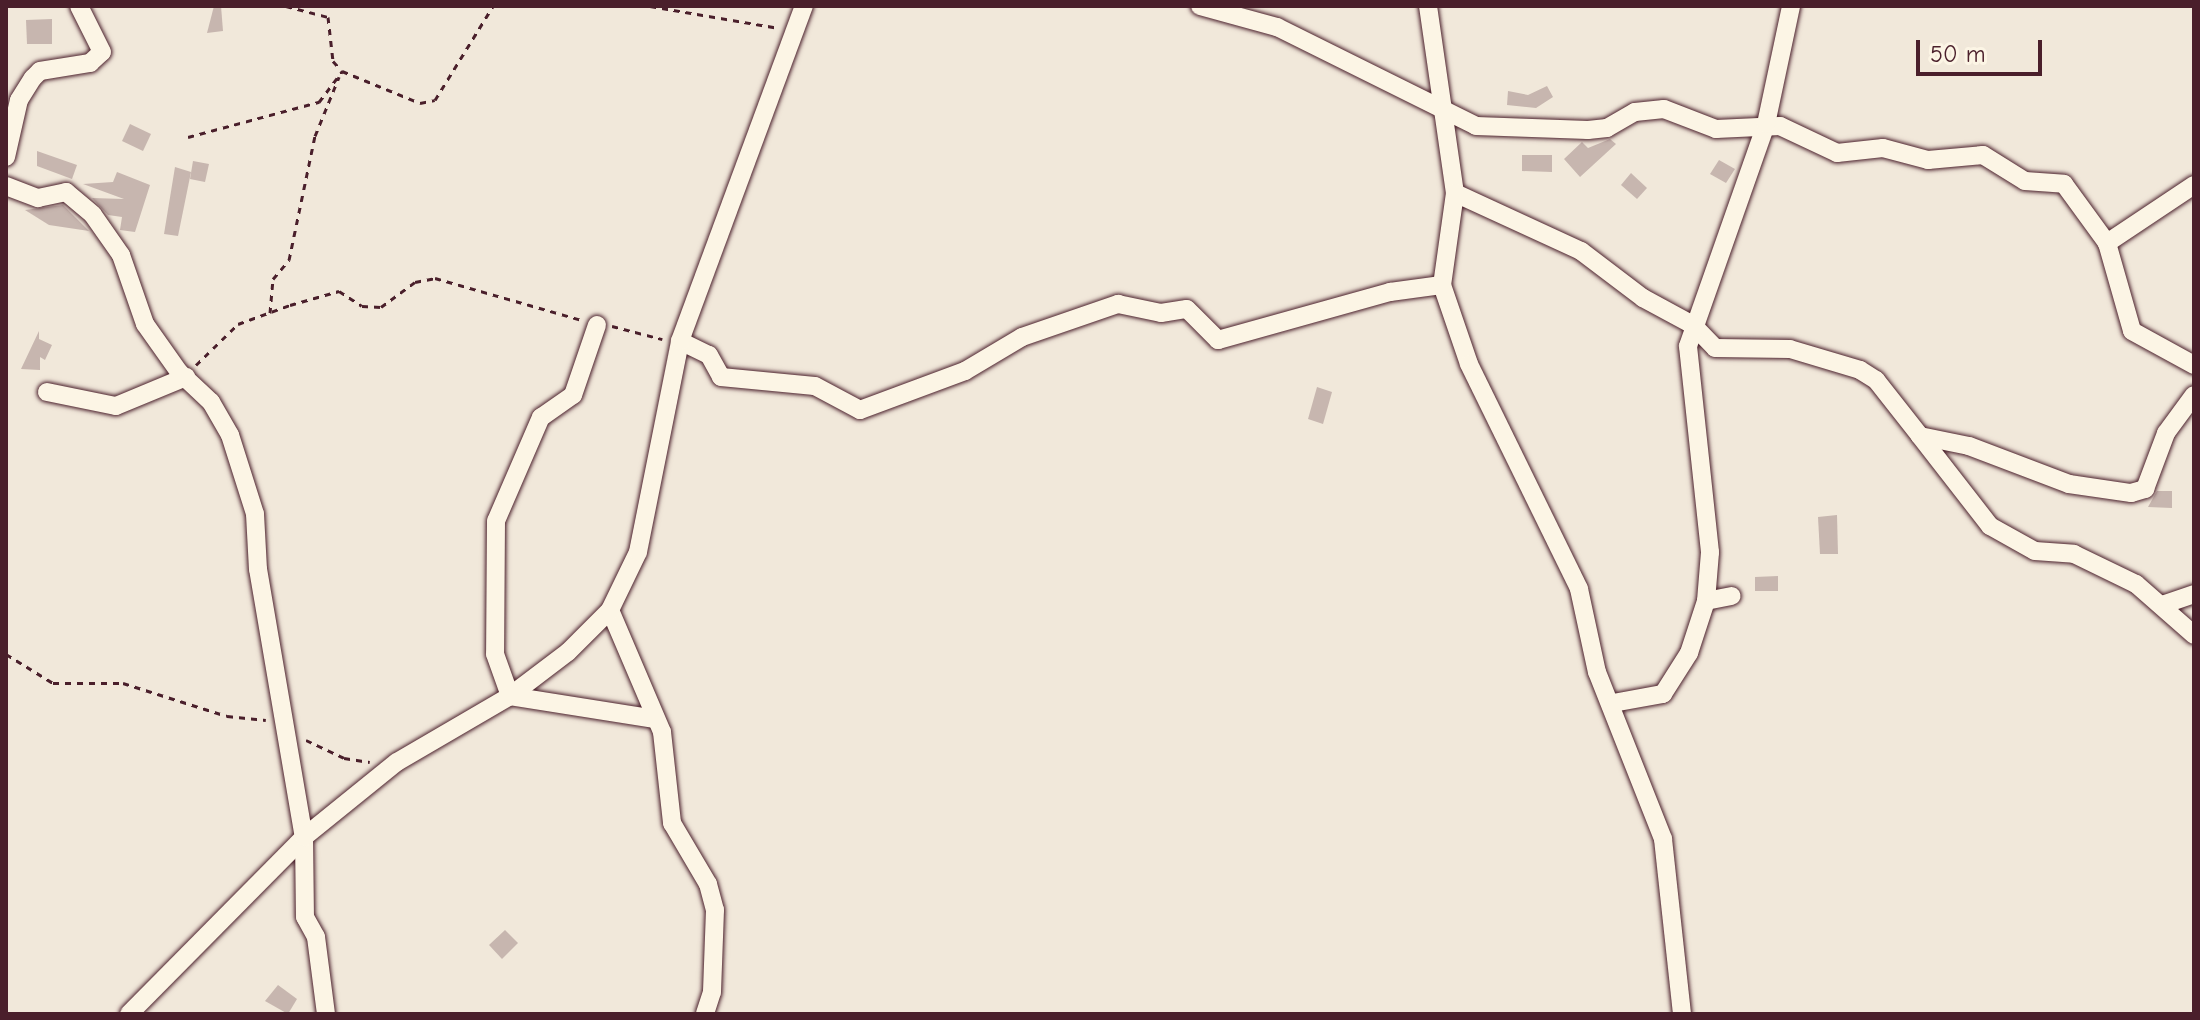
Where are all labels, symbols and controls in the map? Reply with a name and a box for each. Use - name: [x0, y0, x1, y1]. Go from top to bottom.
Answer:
- scale bar: [1920, 24, 2046, 74]
- text: 50 m: [1930, 40, 1986, 68]

